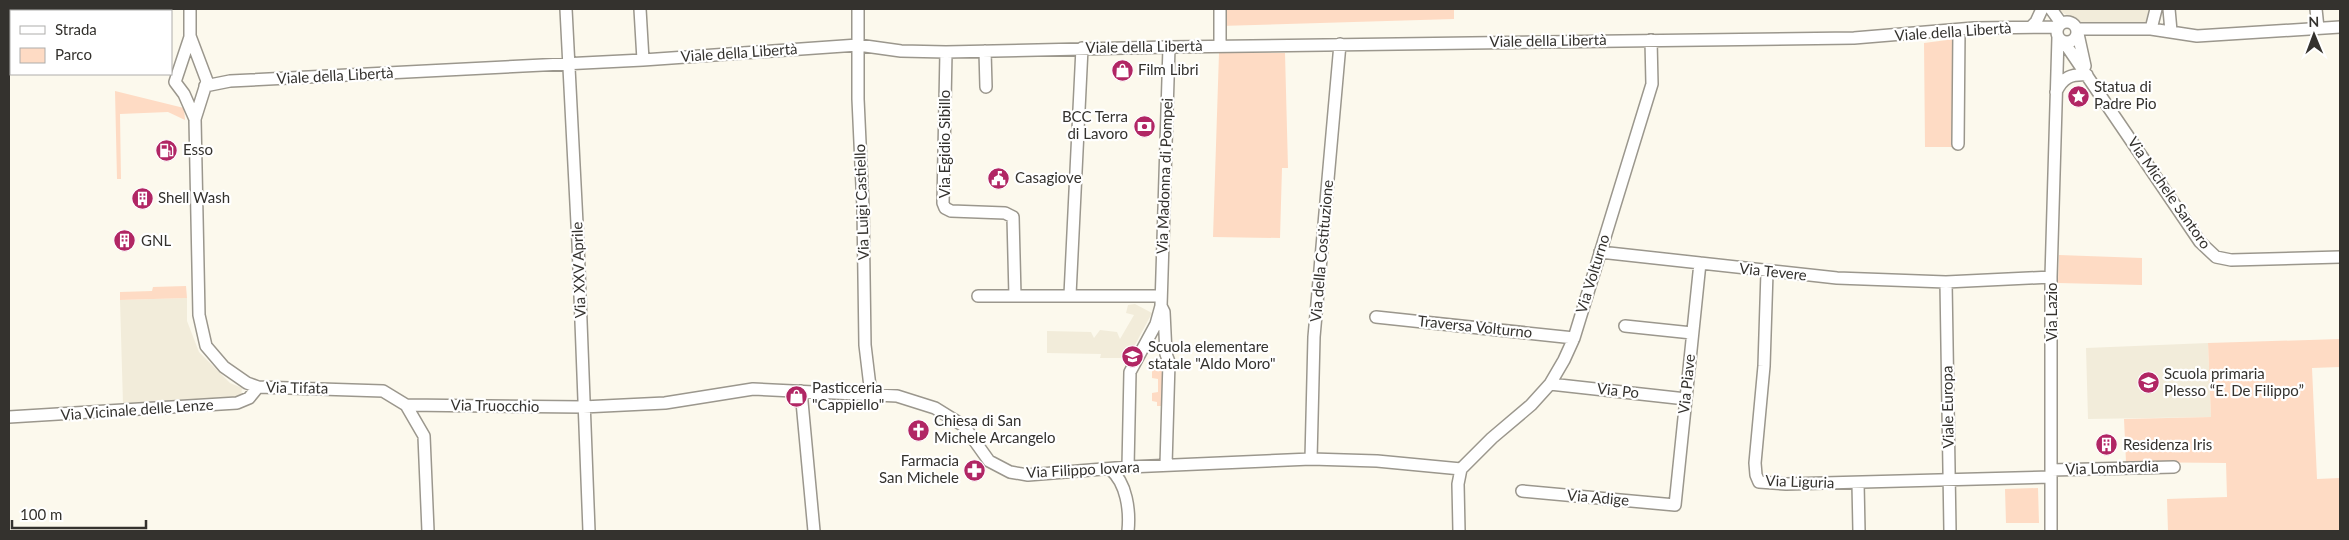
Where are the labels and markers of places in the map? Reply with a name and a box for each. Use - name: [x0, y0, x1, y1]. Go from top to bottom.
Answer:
- shop icon: Film Libri: [1110, 58, 1134, 82]
- place label: Film Libri: [1138, 60, 1199, 78]
- place label: Statua di Padre Pio: [2094, 77, 2157, 112]
- place icon: Statua di Padre Pio: [2066, 84, 2090, 108]
- place label: BCC Terra di Lavoro: [1062, 107, 1128, 142]
- bank icon: BCC Terra di Lavoro: [1132, 114, 1156, 138]
- fuel station icon: Esso: [155, 138, 179, 162]
- place label: Esso: [183, 140, 213, 158]
- public building icon: Casagiove: [987, 166, 1011, 190]
- place label: Casagiove: [1015, 168, 1082, 186]
- building icon: Shell Wash: [130, 186, 154, 210]
- place label: Shell Wash: [158, 188, 230, 206]
- building icon: GNL: [113, 229, 137, 253]
- place label: GNL: [141, 231, 171, 249]
- place label: Scuola elementare statale "Aldo Moro": [1148, 337, 1276, 372]
- school or university icon: Scuola elementare statale "Aldo Moro": [1120, 344, 1144, 368]
- place label: Scuola primaria Plesso “E. De Filippo”: [2164, 364, 2304, 399]
- school or university icon: Scuola primaria Plesso “E. De Filippo”: [2136, 371, 2160, 395]
- place label: Pasticceria "Cappiello": [812, 378, 884, 413]
- shop icon: Pasticceria "Cappiello": [784, 385, 808, 409]
- place label: Chiesa di San Michele Arcangelo: [934, 411, 1056, 446]
- church icon: Chiesa di San Michele Arcangelo: [906, 418, 930, 442]
- building icon: Residenza Iris: [2095, 433, 2119, 457]
- place label: Residenza Iris: [2123, 435, 2212, 453]
- place label: Farmacia San Michele: [879, 451, 959, 486]
- pharmacy icon: Farmacia San Michele: [963, 458, 987, 482]

